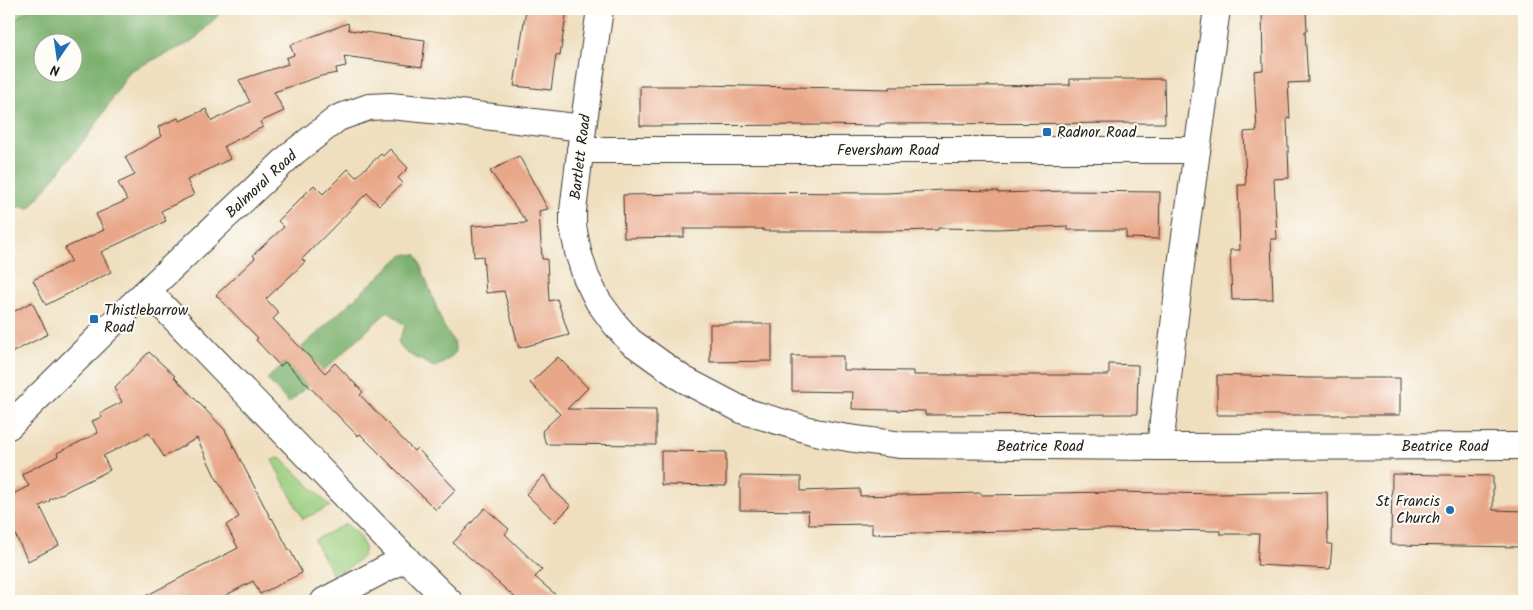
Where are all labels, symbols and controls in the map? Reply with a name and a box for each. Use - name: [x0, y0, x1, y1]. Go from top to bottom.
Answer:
- north arrow: [32, 32, 82, 82]
- text: N: [48, 58, 62, 81]
- street label: Bartlett Road: [564, 113, 598, 201]
- place label: Radnor Road: [1057, 121, 1137, 145]
- marker: Radnor Road: [1041, 126, 1053, 138]
- street label: Feversham Road: [837, 139, 940, 163]
- street label: Balmoral Road: [220, 145, 303, 224]
- place label: Thistlebarrow Road: [104, 299, 189, 340]
- marker: Thistlebarrow Road: [88, 313, 100, 325]
- street label: Beatrice Road: [996, 435, 1084, 459]
- street label: Beatrice Road: [1401, 435, 1489, 459]
- place label: St Francis Church: [1376, 490, 1441, 531]
- marker: St Francis Church: [1444, 504, 1456, 516]

